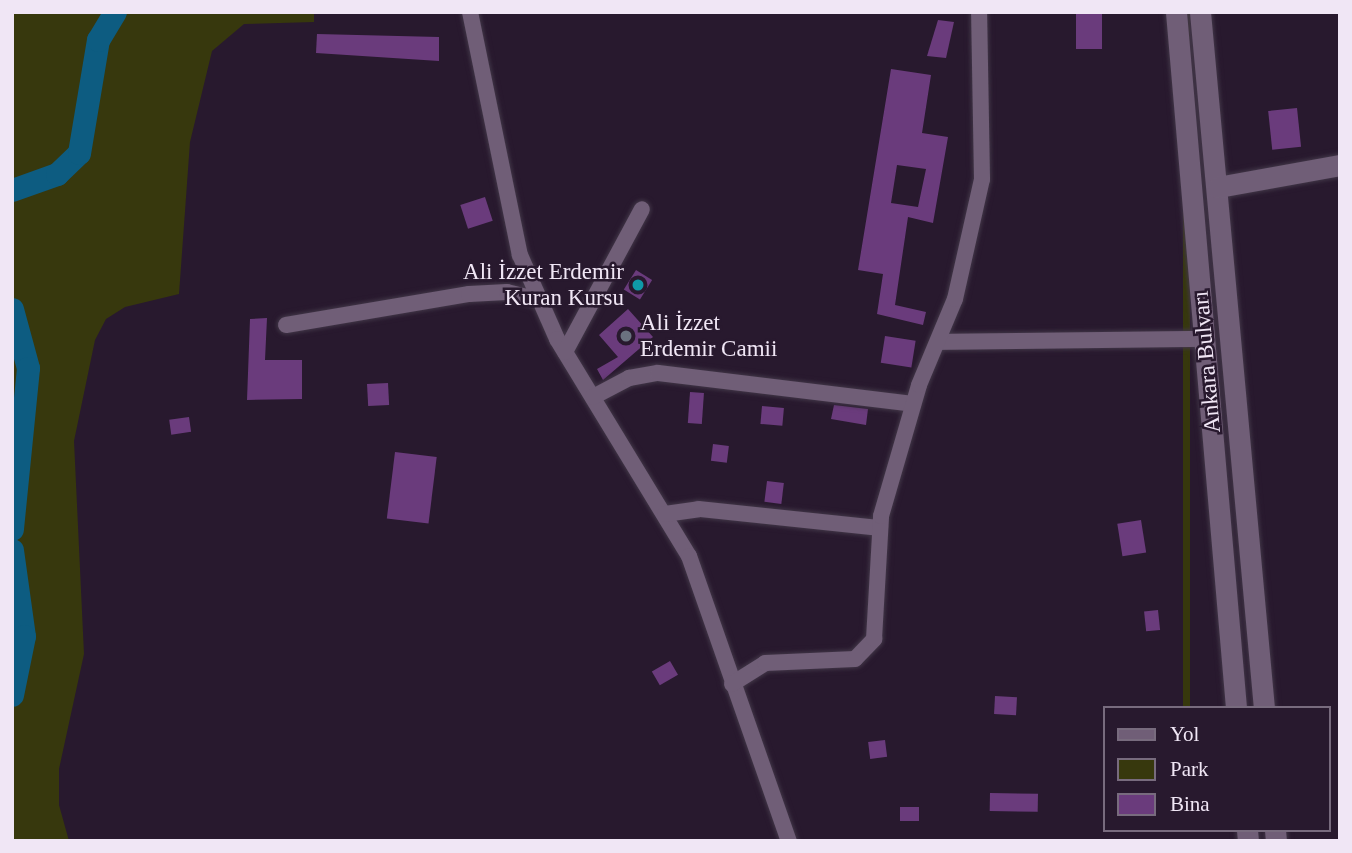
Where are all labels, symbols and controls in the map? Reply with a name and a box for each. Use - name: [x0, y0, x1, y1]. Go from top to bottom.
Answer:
- place label: Ali İzzet Erdemir Kuran Kursu: [463, 258, 624, 312]
- marker: Ali İzzet Erdemir Kuran Kursu: [630, 277, 646, 293]
- street label: Ankara Bulvarı: [1187, 290, 1227, 434]
- place label: Ali İzzet Erdemir Camii: [640, 309, 777, 363]
- marker: Ali İzzet Erdemir Camii: [618, 328, 634, 344]
- legend: [1104, 706, 1331, 832]
- text: Yol: [1170, 722, 1199, 746]
- text: Park: [1170, 757, 1209, 781]
- text: Bina: [1170, 792, 1210, 816]

